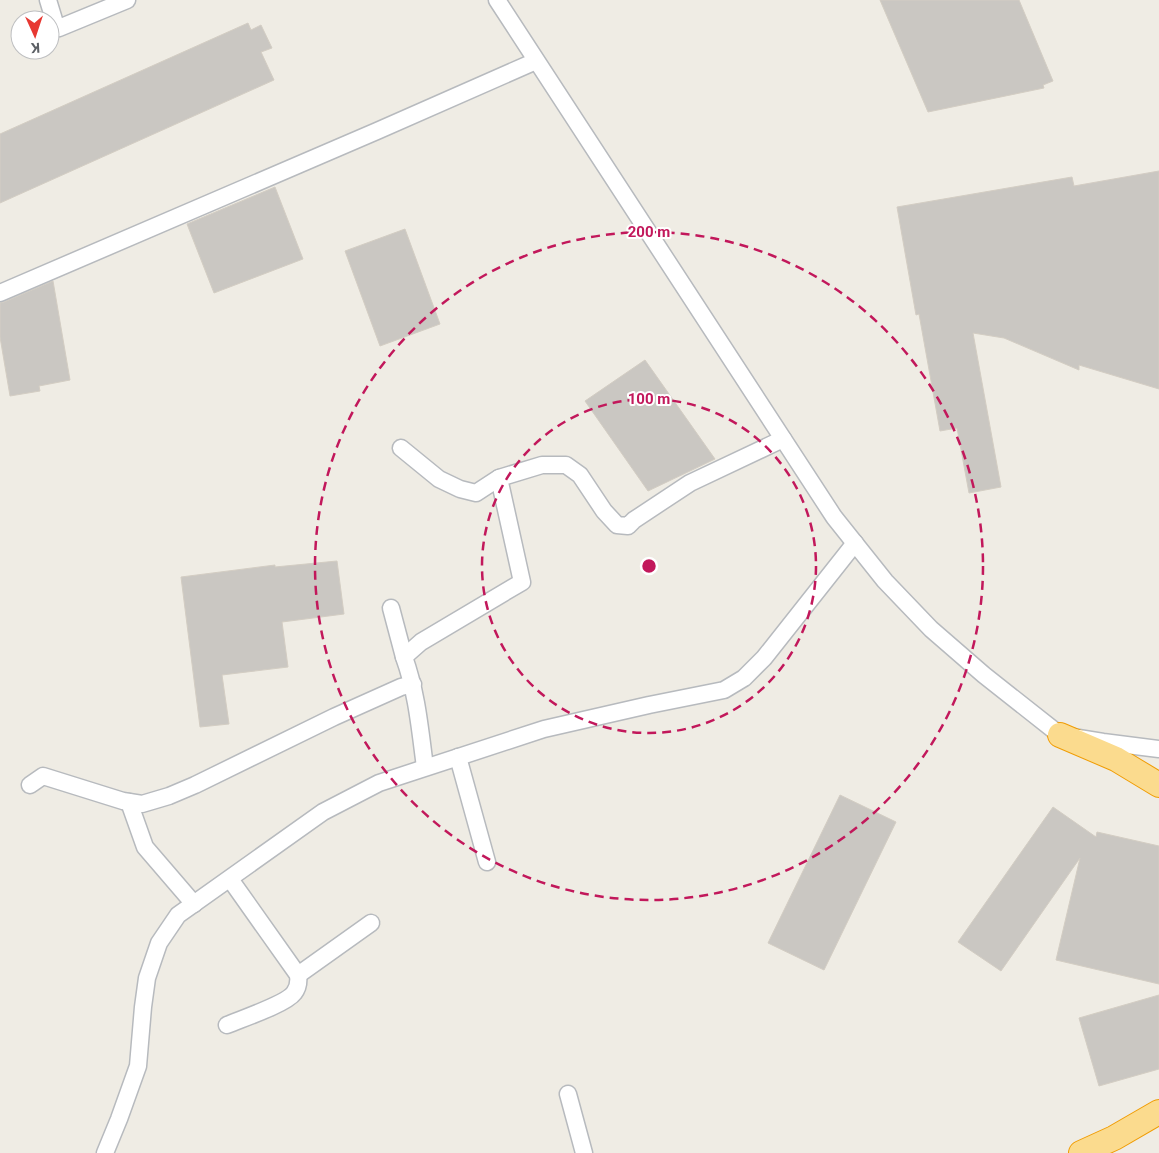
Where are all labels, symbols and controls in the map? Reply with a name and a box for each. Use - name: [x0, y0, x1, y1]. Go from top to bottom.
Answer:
- north arrow: [10, 10, 60, 60]
- text: K: [31, 40, 41, 56]
- text: 200 m: [628, 223, 670, 241]
- text: 100 m: [628, 390, 670, 408]
- centre of rings: [640, 557, 658, 575]

